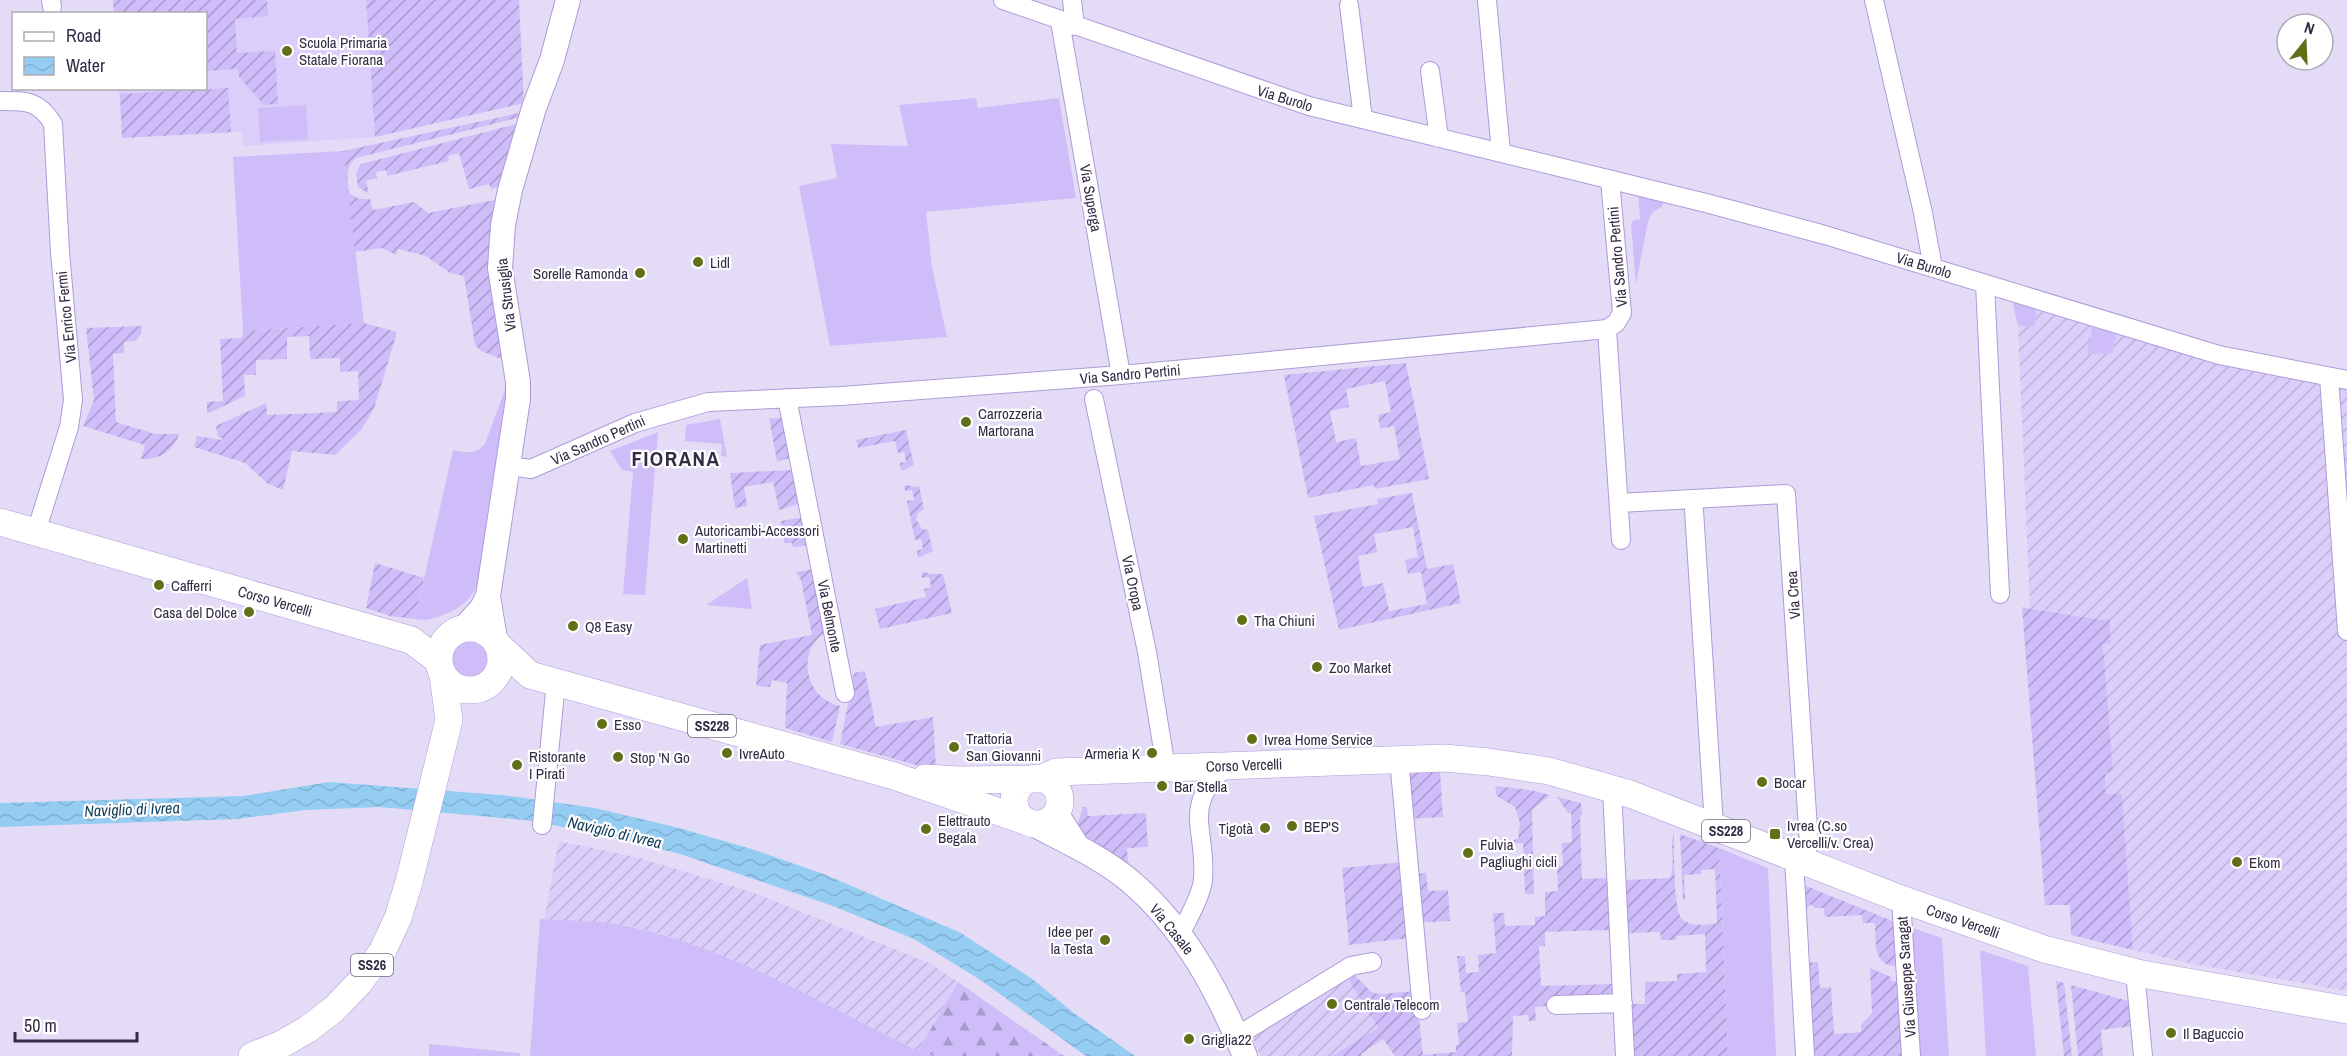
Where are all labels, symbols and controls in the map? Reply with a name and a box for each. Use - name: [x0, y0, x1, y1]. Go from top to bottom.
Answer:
- legend: [12, 12, 207, 90]
- north arrow: [2275, 12, 2335, 72]
- text: N: [2302, 16, 2318, 40]
- text: Road: [66, 23, 101, 48]
- place label: Scuola Primaria Statale Fiorana: [299, 32, 387, 70]
- marker: Scuola Primaria Statale Fiorana: [280, 44, 294, 58]
- text: Water: [66, 53, 105, 78]
- street label: Via Burolo: [1255, 80, 1316, 116]
- street label: Via Superga: [1075, 163, 1107, 234]
- street label: Via Sandro Pertini: [1602, 206, 1632, 308]
- street label: Via Burolo: [1894, 247, 1955, 283]
- place label: Lidl: [710, 252, 730, 273]
- marker: Lidl: [691, 255, 705, 269]
- street label: Via Strusiglia: [491, 257, 521, 333]
- place label: Sorelle Ramonda: [533, 263, 628, 284]
- marker: Sorelle Ramonda: [633, 266, 647, 280]
- street label: Via Enrico Fermi: [51, 270, 81, 364]
- street label: Via Sandro Pertini: [1079, 359, 1181, 389]
- place label: Carrozzeria Martorana: [978, 403, 1042, 441]
- street label: Via Sandro Pertini: [548, 410, 648, 470]
- marker: Carrozzeria Martorana: [959, 415, 973, 429]
- district label: FIORANA: [632, 444, 720, 473]
- place label: Autoricambi-Accessori Martinetti: [694, 520, 819, 558]
- marker: Autoricambi-Accessori Martinetti: [676, 532, 690, 546]
- street label: Via Oropa: [1117, 553, 1149, 613]
- street label: Via Crea: [1781, 570, 1805, 620]
- place label: Cafferri: [171, 575, 212, 596]
- marker: Cafferri: [152, 578, 166, 592]
- street label: Via Belmonte: [813, 578, 847, 654]
- street label: Corso Vercelli: [235, 580, 315, 622]
- place label: Casa del Dolce: [154, 602, 237, 623]
- marker: Casa del Dolce: [242, 605, 256, 619]
- place label: Tha Chiuni: [1254, 610, 1315, 631]
- marker: Tha Chiuni: [1235, 613, 1249, 627]
- place label: Q8 Easy: [585, 616, 633, 637]
- marker: Q8 Easy: [566, 619, 580, 633]
- place label: Zoo Market: [1329, 657, 1392, 678]
- marker: Zoo Market: [1310, 660, 1324, 674]
- place label: Esso: [614, 714, 642, 735]
- road number: SS228: [688, 715, 736, 737]
- marker: Esso: [595, 717, 609, 731]
- place label: Trattoria San Giovanni: [966, 728, 1041, 766]
- place label: Ivrea Home Service: [1264, 729, 1373, 750]
- marker: Ivrea Home Service: [1245, 732, 1259, 746]
- marker: Trattoria San Giovanni: [947, 740, 961, 754]
- place label: IvreAuto: [739, 743, 785, 764]
- place label: Armeria K: [1084, 743, 1141, 764]
- place label: Ristorante I Pirati: [529, 746, 586, 784]
- marker: IvreAuto: [720, 746, 734, 760]
- marker: Armeria K: [1145, 746, 1159, 760]
- place label: Stop 'N Go: [630, 747, 690, 768]
- marker: Stop 'N Go: [611, 750, 625, 764]
- street label: Corso Vercelli: [1205, 753, 1283, 777]
- marker: Ristorante I Pirati: [510, 758, 524, 772]
- place label: Bocar: [1774, 772, 1806, 793]
- marker: Bocar: [1755, 775, 1769, 789]
- place label: Bar Stella: [1174, 776, 1227, 797]
- marker: Bar Stella: [1155, 779, 1169, 793]
- water label: Naviglio di Ivrea: [84, 796, 180, 822]
- place label: Elettrauto Begala: [938, 810, 991, 848]
- water label: Naviglio di Ivrea: [566, 811, 664, 853]
- place label: Ivrea (C.so Vercelli/v. Crea): [1787, 815, 1874, 853]
- place label: BEP'S: [1304, 816, 1339, 837]
- place label: Tigotà: [1218, 818, 1253, 839]
- marker: BEP'S: [1285, 819, 1299, 833]
- road number: SS228: [1702, 820, 1750, 842]
- marker: Tigotà: [1258, 821, 1272, 835]
- marker: Elettrauto Begala: [919, 822, 933, 836]
- marker: Ivrea (C.so Vercelli/v. Crea): [1768, 827, 1782, 841]
- place label: Fulvia Pagliughi cicli: [1480, 834, 1557, 872]
- marker: Fulvia Pagliughi cicli: [1461, 846, 1475, 860]
- place label: Ekom: [2249, 852, 2280, 873]
- marker: Ekom: [2230, 855, 2244, 869]
- street label: Via Casale: [1145, 899, 1199, 959]
- street label: Corso Vercelli: [1923, 899, 2003, 943]
- street label: Via Giuseppe Saragat: [1891, 915, 1921, 1038]
- place label: Idee per la Testa: [1048, 921, 1093, 959]
- marker: Idee per la Testa: [1098, 933, 1112, 947]
- road number: SS26: [351, 954, 393, 976]
- place label: Centrale Telecom: [1344, 994, 1440, 1015]
- marker: Centrale Telecom: [1325, 997, 1339, 1011]
- scale bar: [15, 1005, 136, 1043]
- text: 50 m: [24, 1013, 57, 1038]
- place label: Il Baguccio: [2183, 1023, 2244, 1044]
- marker: Il Baguccio: [2164, 1026, 2178, 1040]
- place label: Griglia22: [1201, 1029, 1252, 1050]
- marker: Griglia22: [1182, 1032, 1196, 1046]

